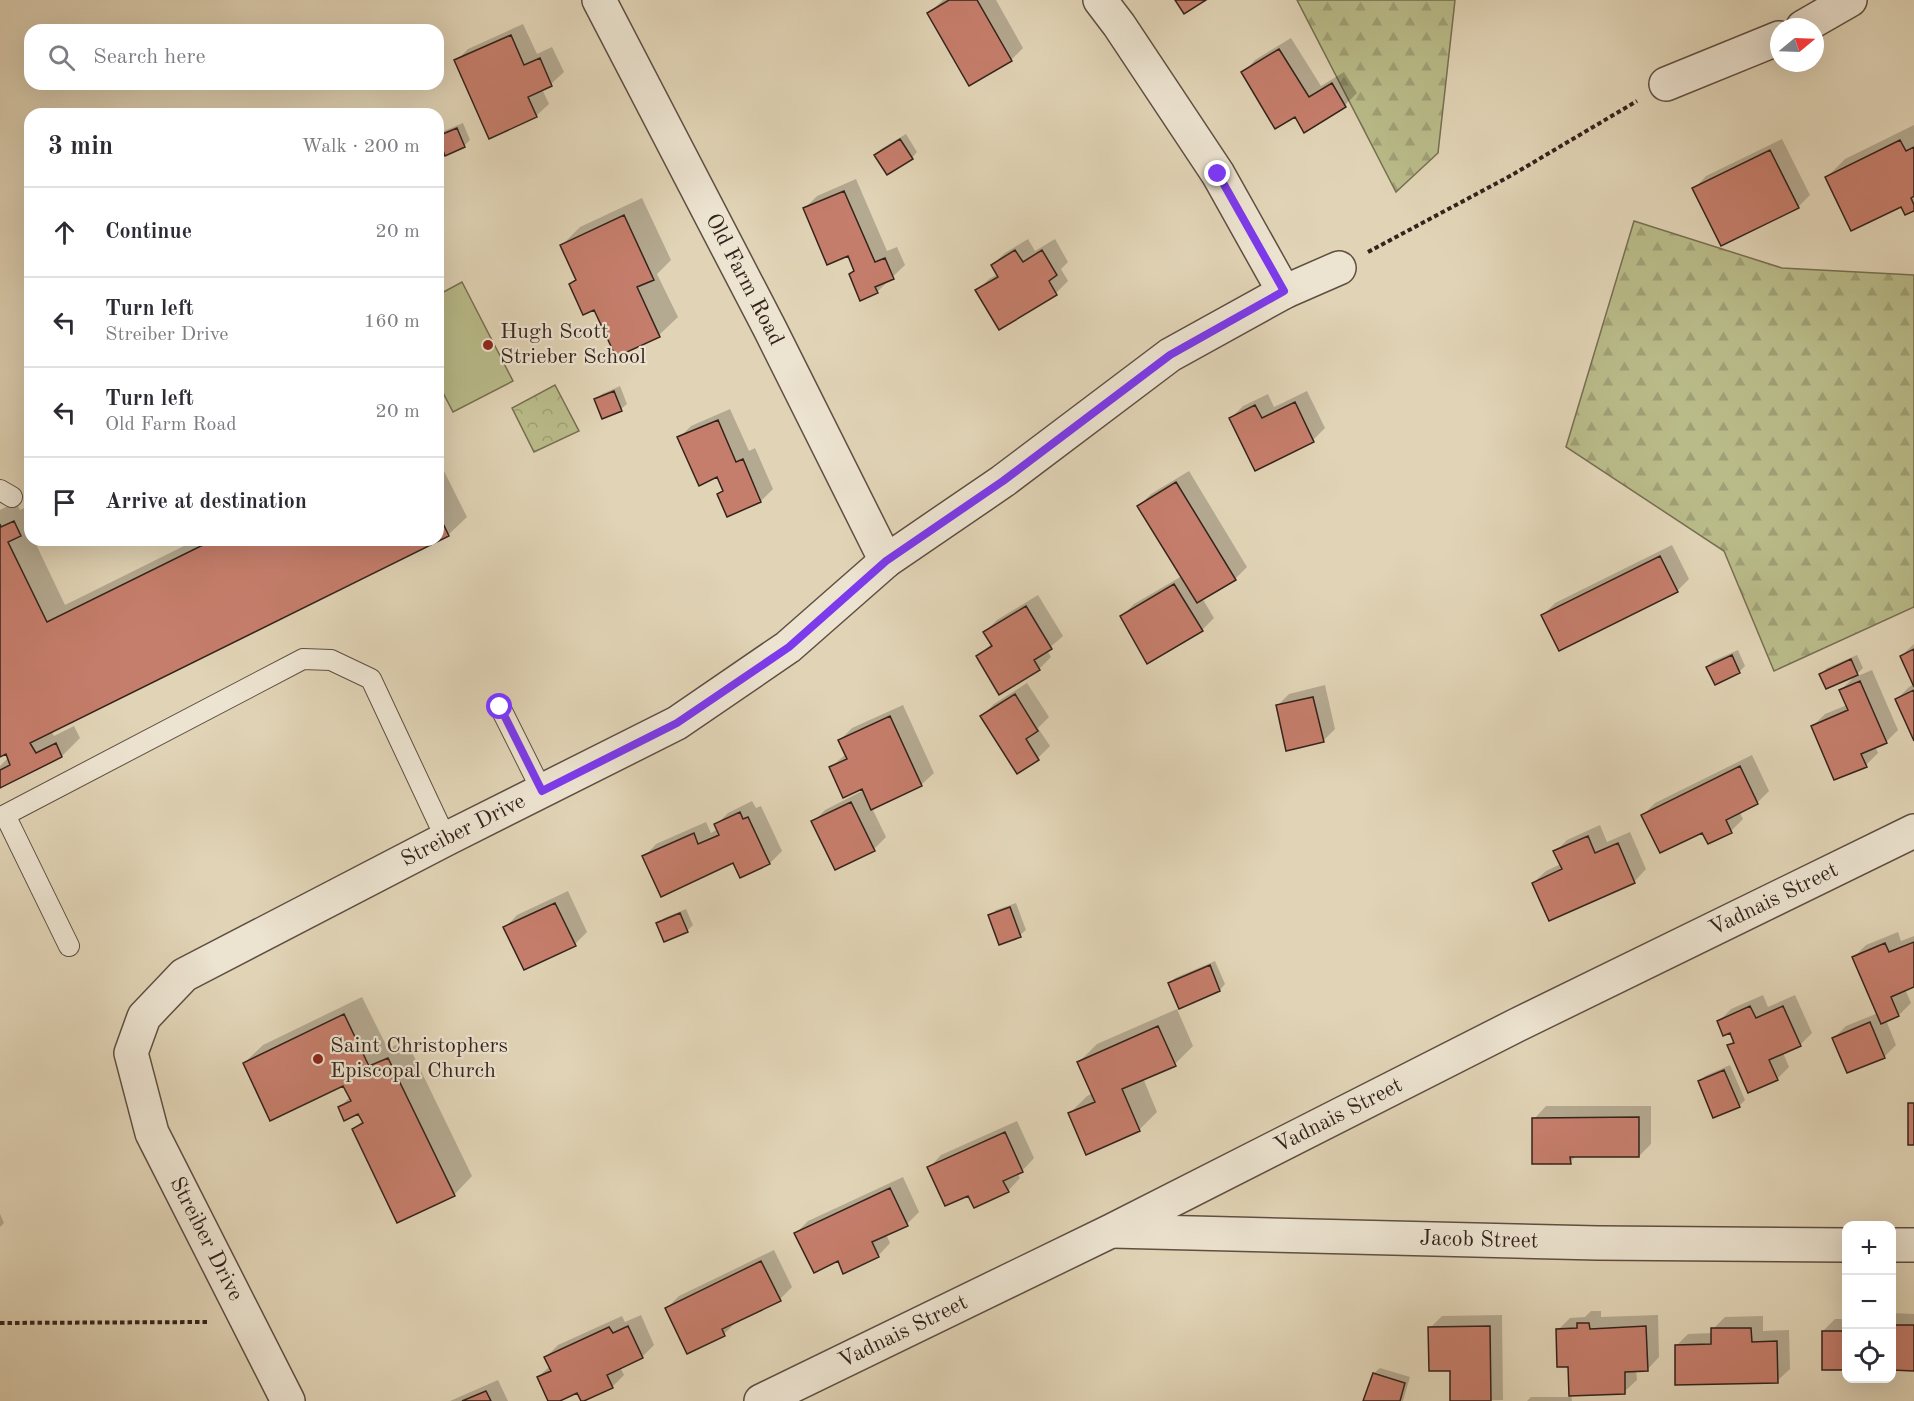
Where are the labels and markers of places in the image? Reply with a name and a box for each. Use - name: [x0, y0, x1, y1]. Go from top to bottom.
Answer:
- place label: Hugh Scott Strieber School: [500, 321, 646, 368]
- marker: Hugh Scott Strieber School: [481, 338, 495, 352]
- place label: Saint Christophers Episcopal Church: [330, 1035, 508, 1082]
- marker: Saint Christophers Episcopal Church: [311, 1052, 325, 1066]

